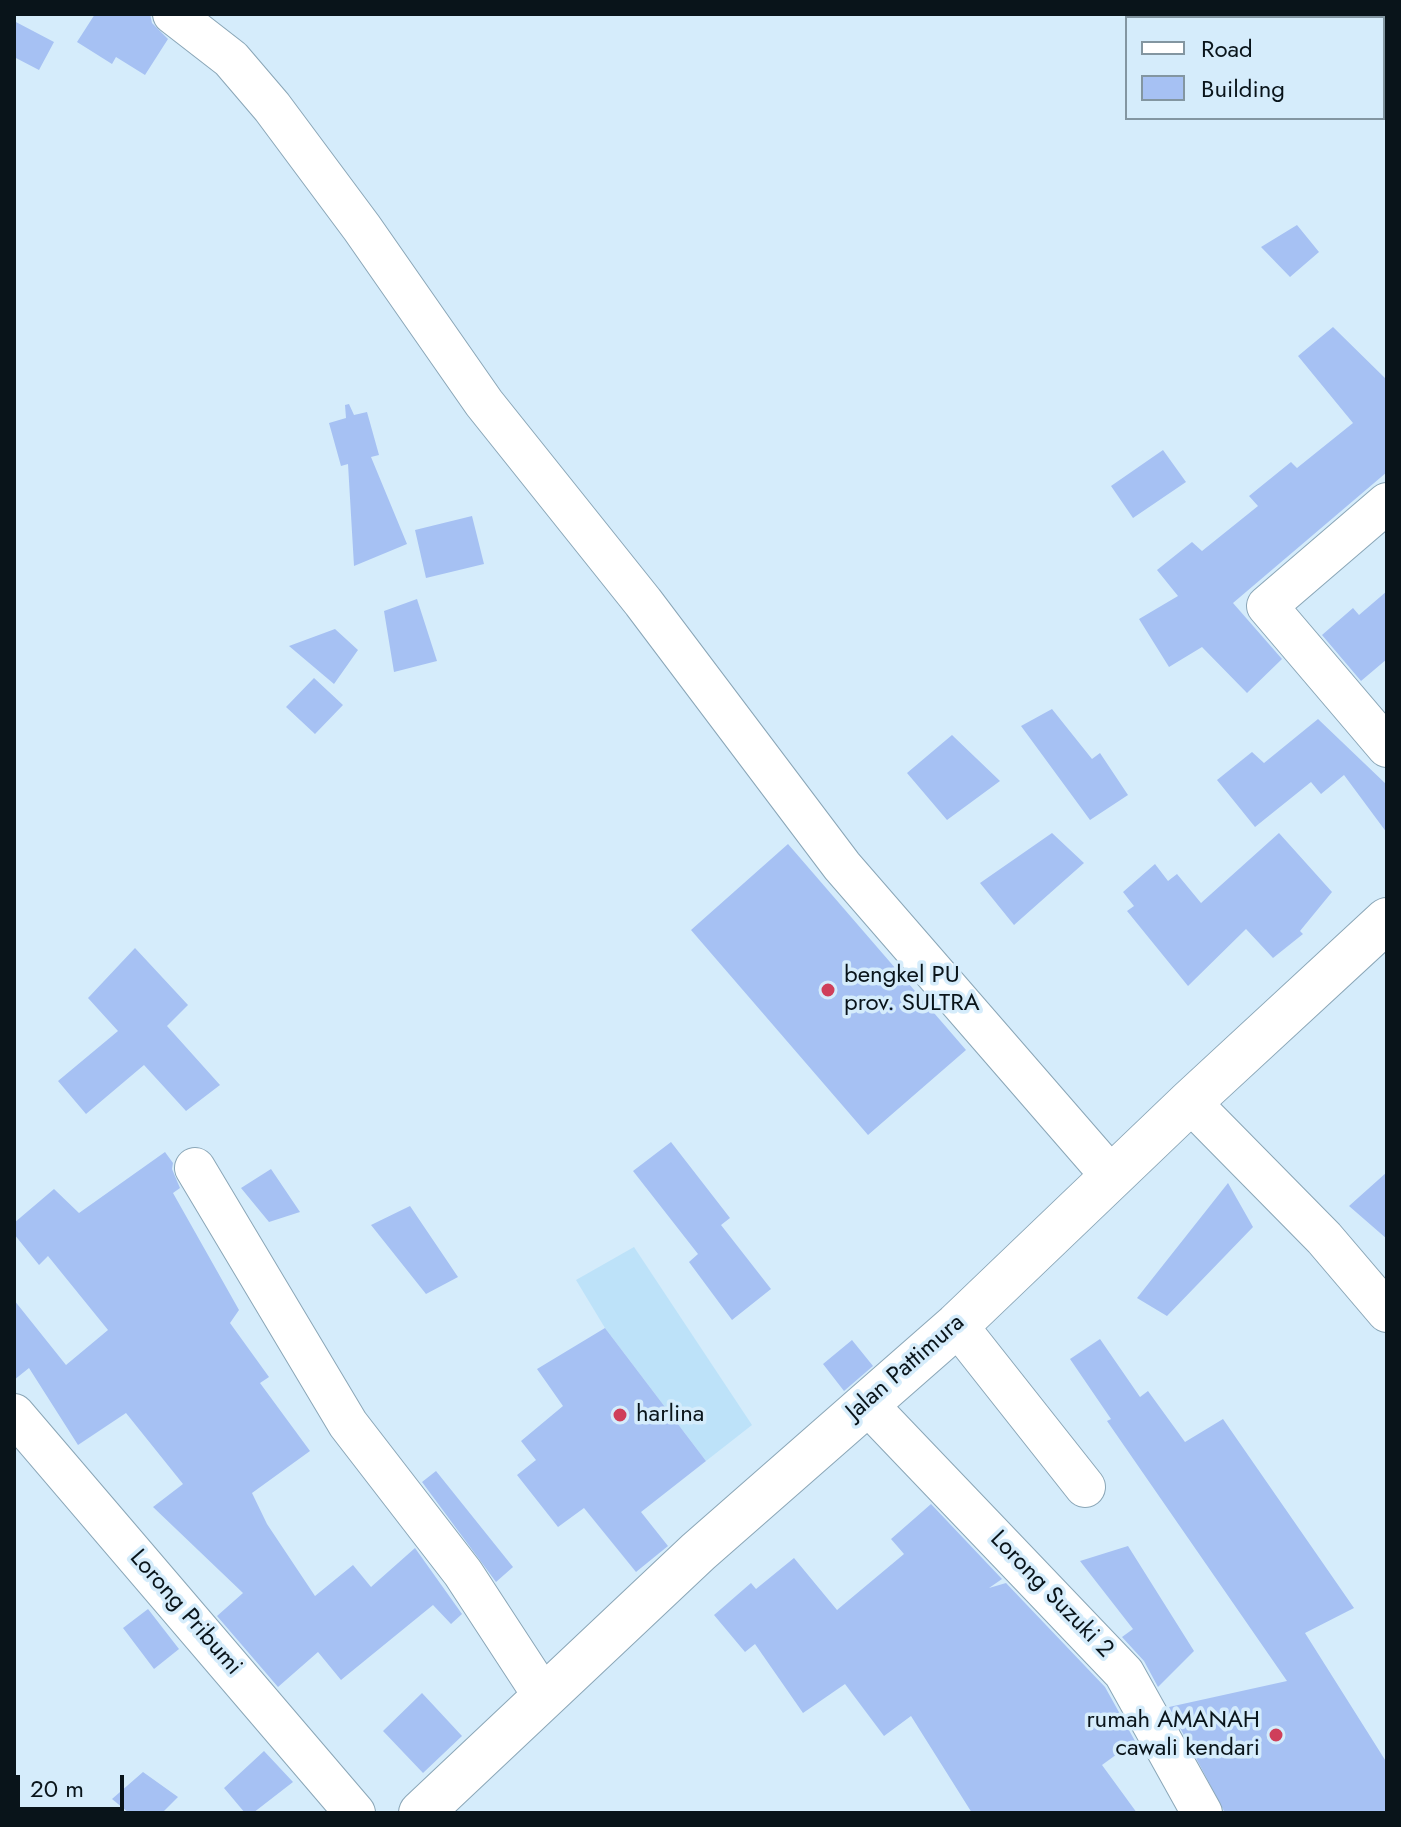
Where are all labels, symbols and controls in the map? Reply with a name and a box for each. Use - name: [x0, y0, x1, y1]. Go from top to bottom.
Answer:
- legend: [1125, 16, 1385, 120]
- text: Road: [1201, 31, 1253, 66]
- text: Building: [1201, 71, 1285, 106]
- place label: bengkel PU prov. SULTRA: [844, 962, 980, 1018]
- marker: bengkel PU prov. SULTRA: [819, 981, 837, 999]
- street label: Jalan Pattimura: [841, 1309, 971, 1427]
- place label: harlina: [636, 1401, 704, 1429]
- marker: harlina: [611, 1406, 629, 1424]
- street label: Lorong Suzuki 2: [983, 1526, 1119, 1664]
- street label: Lorong Pribumi: [123, 1544, 247, 1682]
- place label: rumah AMANAH cawali kendari: [1086, 1707, 1260, 1763]
- marker: rumah AMANAH cawali kendari: [1267, 1726, 1285, 1744]
- scale bar: [20, 1759, 128, 1809]
- text: 20 m: [30, 1771, 84, 1806]

